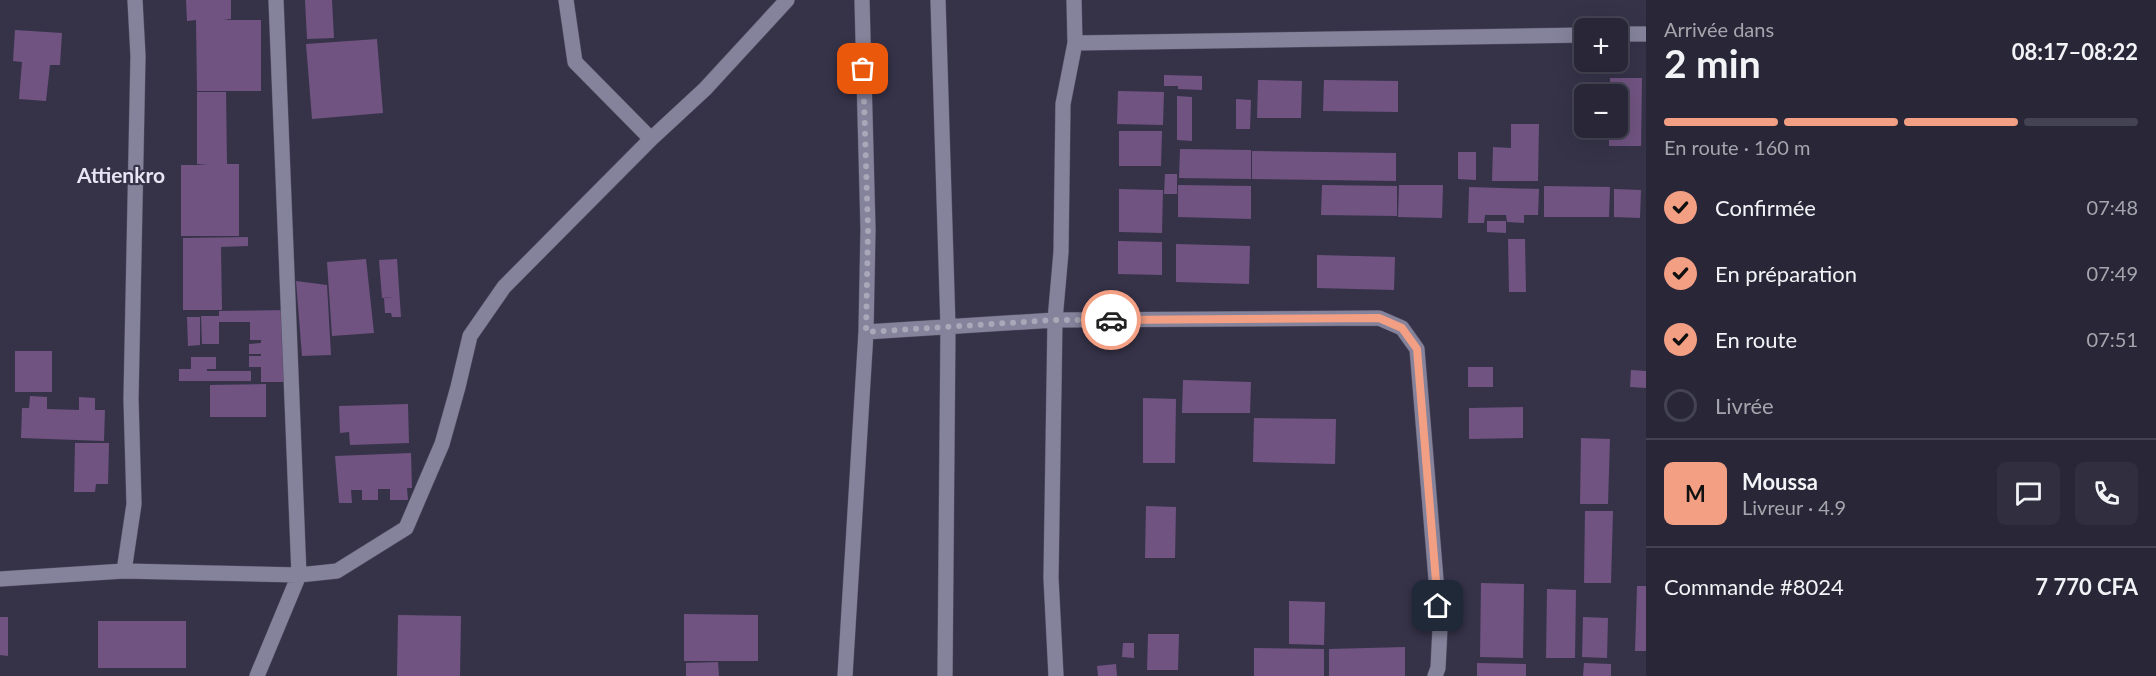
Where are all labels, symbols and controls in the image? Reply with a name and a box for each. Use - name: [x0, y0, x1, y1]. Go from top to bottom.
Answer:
- text: Arrivée dans: [1664, 17, 1774, 41]
- map controls: [1574, 18, 1628, 138]
- button: +: [1574, 18, 1628, 72]
- text: 08:17–08:22: [2012, 38, 2138, 65]
- text: 2 min: [1664, 40, 1761, 86]
- pin: [837, 43, 888, 94]
- icon: bag: [846, 52, 879, 85]
- button: −: [1574, 84, 1628, 138]
- text: En route · 160 m: [1664, 135, 1810, 159]
- district label: Attienkro: [76, 162, 165, 187]
- icon: check: [1664, 191, 1697, 224]
- text: Confirmée: [1715, 194, 1816, 221]
- text: 07:48: [2087, 195, 2138, 219]
- icon: check: [1664, 257, 1697, 290]
- text: En préparation: [1715, 260, 1857, 287]
- text: 07:49: [2087, 261, 2138, 285]
- courier: [1081, 290, 1141, 350]
- icon: car: [1095, 304, 1128, 337]
- icon: check: [1664, 323, 1697, 356]
- text: En route: [1715, 326, 1797, 353]
- text: 07:51: [2087, 327, 2138, 351]
- text: Livrée: [1715, 392, 1774, 419]
- button: chat: [1997, 462, 2060, 525]
- button: phone: [2075, 462, 2138, 525]
- text: Moussa: [1742, 468, 1818, 495]
- text: M: [1685, 480, 1706, 507]
- text: Livreur · 4.9: [1742, 495, 1846, 519]
- text: Commande #8024: [1664, 573, 1844, 600]
- text: 7 770 CFA: [2035, 573, 2138, 600]
- pin: [1412, 580, 1463, 631]
- icon: home: [1421, 589, 1454, 622]

